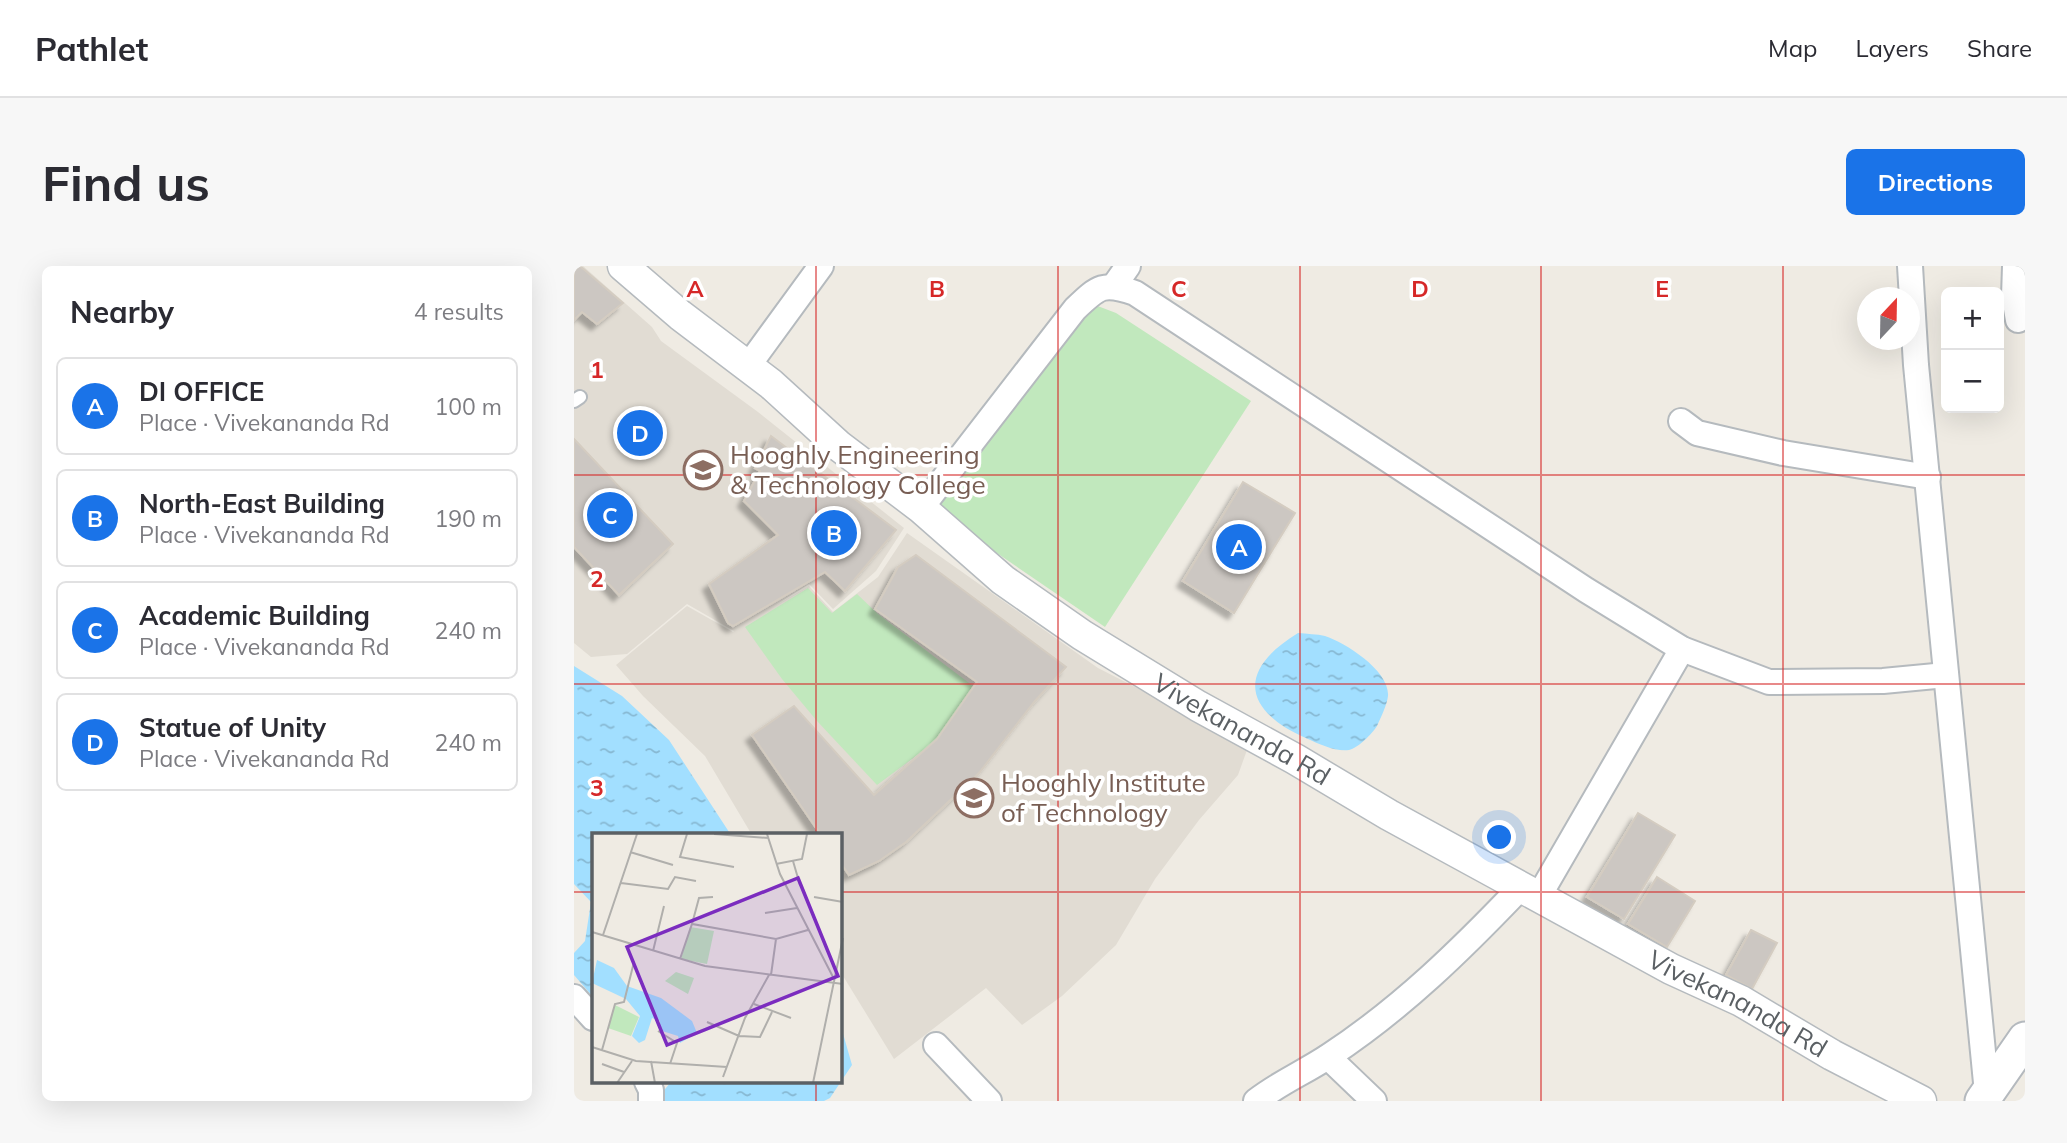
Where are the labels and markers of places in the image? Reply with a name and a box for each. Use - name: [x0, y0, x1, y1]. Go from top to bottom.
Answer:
- pin: D: [617, 407, 663, 459]
- place label: Hooghly Engineering & Technology College: [730, 438, 986, 501]
- school or university icon: Hooghly Engineering & Technology College: [682, 449, 724, 491]
- pin: C: [587, 489, 633, 541]
- pin: B: [811, 507, 857, 559]
- pin: A: [1216, 521, 1262, 573]
- place label: Hooghly Institute of Technology: [1001, 766, 1206, 829]
- school or university icon: Hooghly Institute of Technology: [953, 777, 995, 819]

